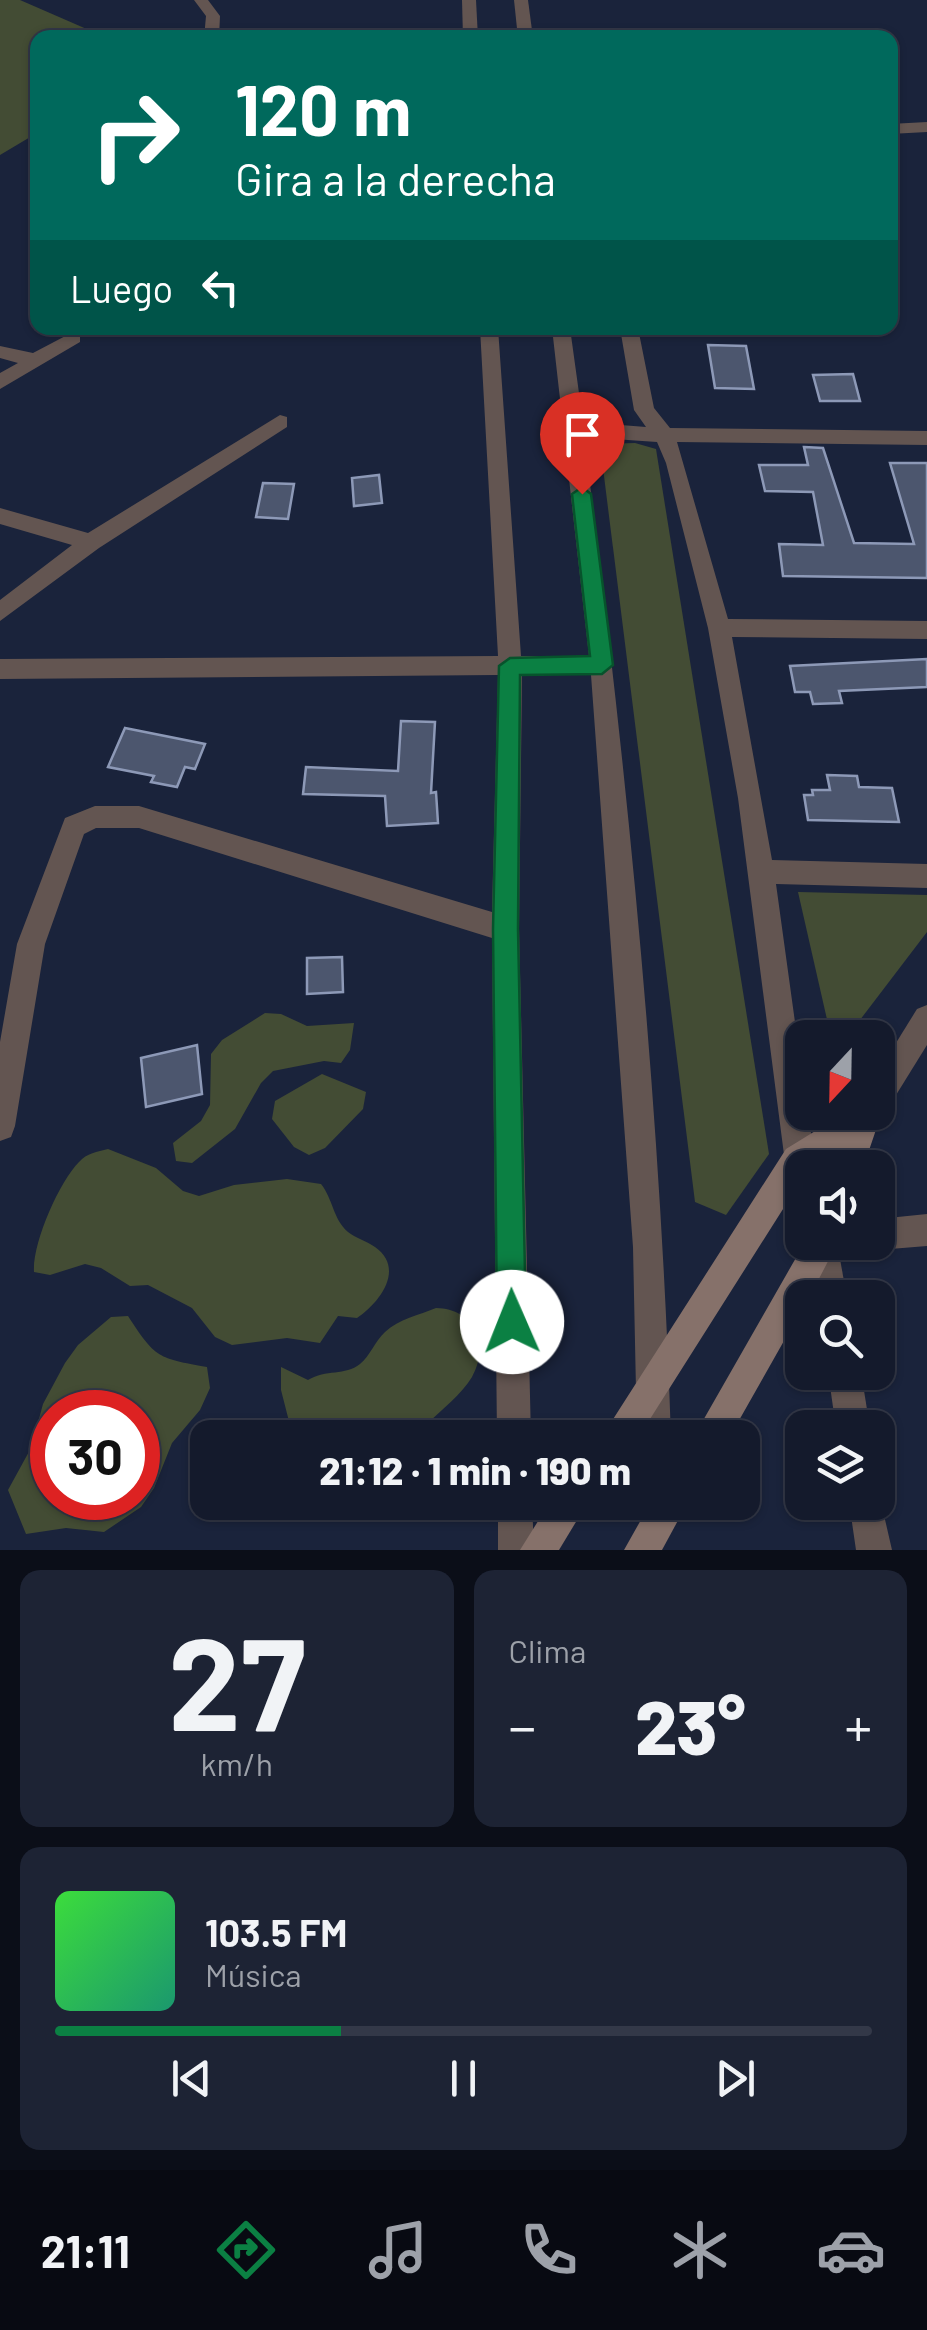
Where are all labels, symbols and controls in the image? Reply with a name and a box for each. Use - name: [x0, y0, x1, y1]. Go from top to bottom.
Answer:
- text: 120 m: [235, 66, 411, 150]
- icon: right: [70, 70, 200, 200]
- text: Gira a la derecha: [235, 151, 556, 205]
- icon: left: [193, 260, 248, 315]
- text: Luego: [70, 265, 173, 311]
- pin: [540, 392, 625, 495]
- icon: arrive: [555, 407, 610, 462]
- north arrow: [785, 1020, 895, 1130]
- map controls: [785, 1020, 895, 1520]
- button: sound: [785, 1150, 895, 1260]
- position arrow: [460, 1270, 564, 1374]
- button: search: [785, 1280, 895, 1390]
- speed limit sign: 30: [30, 1390, 160, 1520]
- button: layers: [785, 1410, 895, 1520]
- text: 21:12 · 1 min · 190 m: [319, 1447, 631, 1493]
- text: 27: [168, 1601, 305, 1757]
- text: Clima: [509, 1631, 586, 1669]
- text: 23°: [635, 1680, 745, 1770]
- text: −: [509, 1692, 536, 1758]
- text: +: [844, 1692, 872, 1758]
- text: km/h: [201, 1744, 273, 1782]
- text: 103.5 FM: [205, 1909, 347, 1955]
- text: Música: [205, 1955, 302, 1993]
- icon: previous: [164, 2051, 219, 2106]
- icon: pause: [436, 2051, 491, 2106]
- icon: next: [708, 2051, 763, 2106]
- icon: directions: [211, 2215, 281, 2285]
- icon: music: [363, 2215, 433, 2285]
- icon: phone: [514, 2215, 584, 2285]
- icon: climate: [665, 2215, 735, 2285]
- icon: car: [816, 2215, 886, 2285]
- text: 21:11: [41, 2223, 130, 2277]

